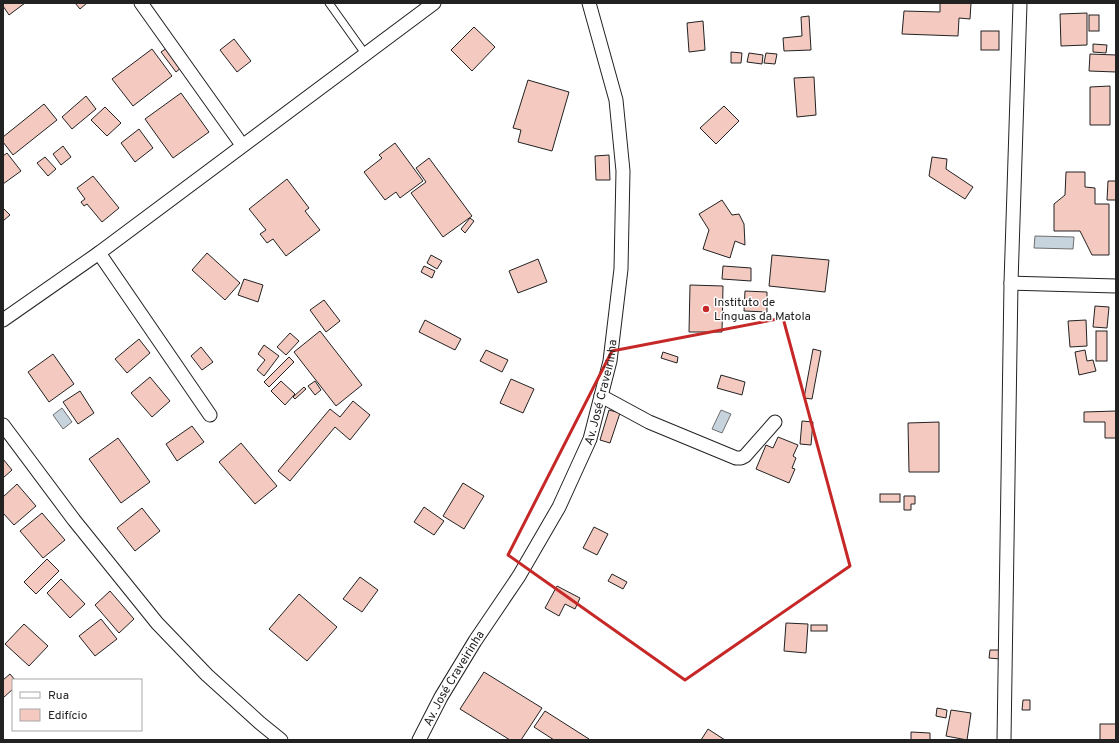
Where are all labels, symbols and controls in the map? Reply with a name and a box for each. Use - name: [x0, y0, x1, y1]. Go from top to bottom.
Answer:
- place label: Instituto de Línguas da Matola: [714, 295, 811, 325]
- marker: Instituto de Línguas da Matola: [701, 304, 711, 314]
- street label: Av. José Craveirinha: [581, 339, 622, 448]
- street label: Av. José Craveirinha: [420, 628, 489, 729]
- legend: [12, 679, 142, 731]
- text: Rua: [48, 688, 69, 704]
- text: Edifício: [48, 708, 88, 724]

